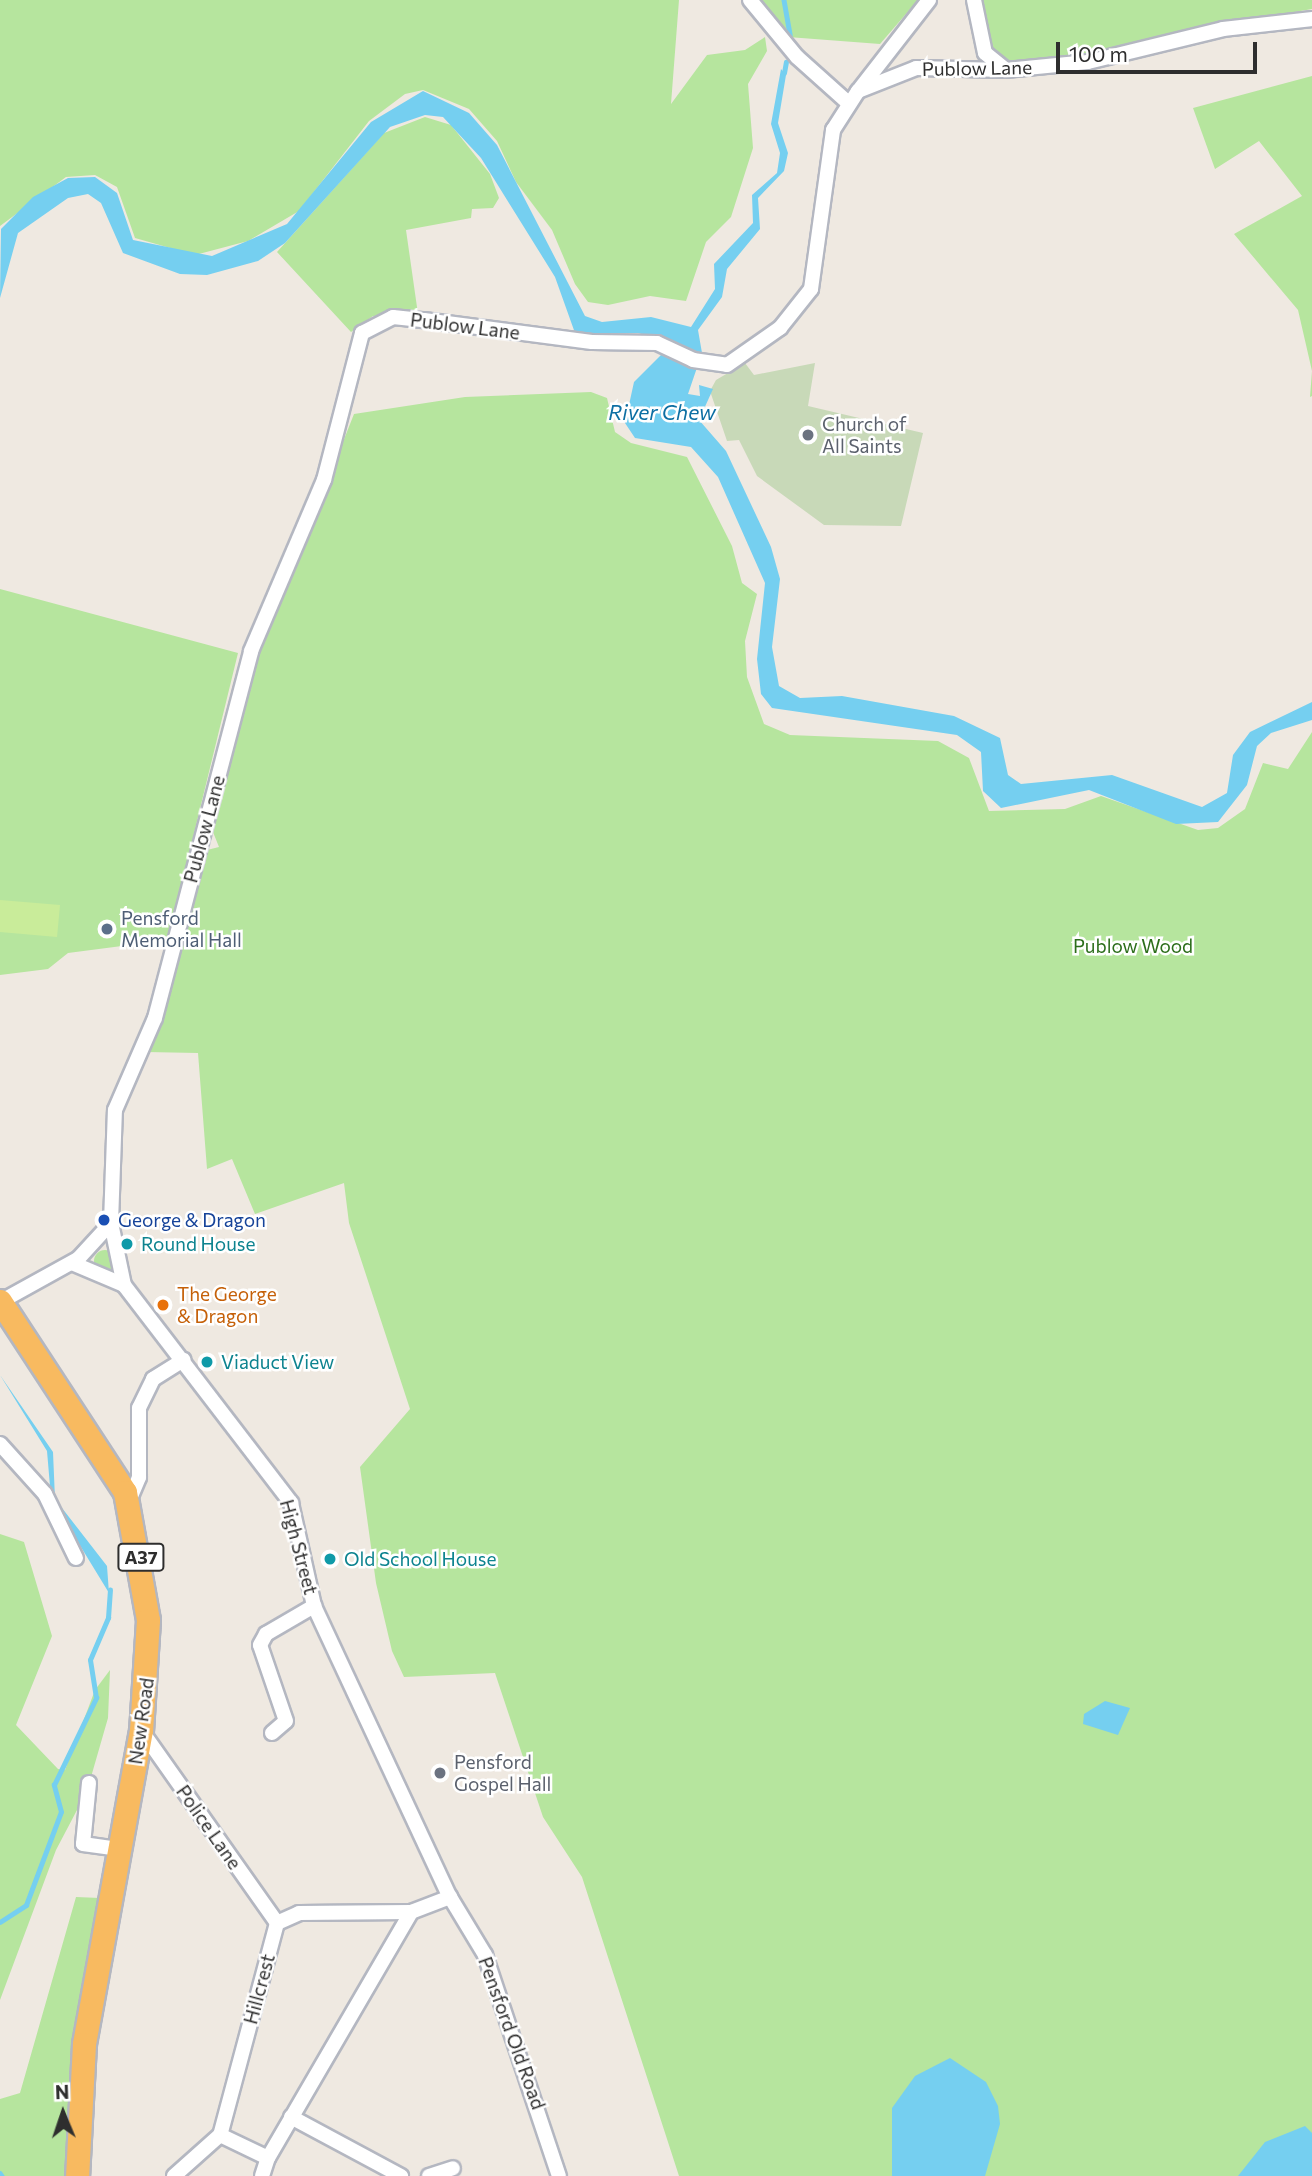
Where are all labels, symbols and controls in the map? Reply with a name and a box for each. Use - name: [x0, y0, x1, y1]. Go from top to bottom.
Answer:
- scale bar: [1060, 28, 1261, 72]
- text: 100 m: [1069, 41, 1128, 66]
- street label: Publow Lane: [922, 56, 1032, 80]
- street label: Publow Lane: [409, 308, 521, 344]
- water label: River Chew: [608, 399, 716, 425]
- place label: Church of All Saints: [822, 413, 906, 457]
- marker: Church of All Saints: [800, 427, 816, 443]
- street label: Publow Lane: [179, 773, 229, 885]
- place label: Pensford Memorial Hall: [121, 907, 242, 951]
- marker: Pensford Memorial Hall: [99, 921, 115, 937]
- park label: Publow Wood: [1073, 935, 1193, 957]
- place label: George & Dragon: [118, 1209, 266, 1231]
- marker: George & Dragon: [96, 1212, 112, 1228]
- place label: Round House: [141, 1233, 255, 1255]
- marker: Round House: [119, 1236, 135, 1252]
- place label: The George & Dragon: [177, 1283, 277, 1327]
- marker: The George & Dragon: [155, 1297, 171, 1313]
- place label: Viaduct View: [221, 1351, 334, 1373]
- marker: Viaduct View: [199, 1354, 215, 1370]
- street label: High Street: [275, 1497, 323, 1597]
- road number: A37: [116, 1542, 166, 1572]
- place label: Old School House: [344, 1548, 496, 1570]
- marker: Old School House: [322, 1551, 338, 1567]
- street label: New Road: [124, 1676, 158, 1766]
- place label: Pensford Gospel Hall: [454, 1751, 551, 1795]
- marker: Pensford Gospel Hall: [432, 1765, 448, 1781]
- street label: Police Lane: [172, 1781, 246, 1873]
- street label: Hillcrest: [239, 1951, 279, 2027]
- street label: Pensford Old Road: [474, 1954, 550, 2112]
- north arrow: [28, 2078, 98, 2148]
- text: N: [55, 2080, 70, 2103]

